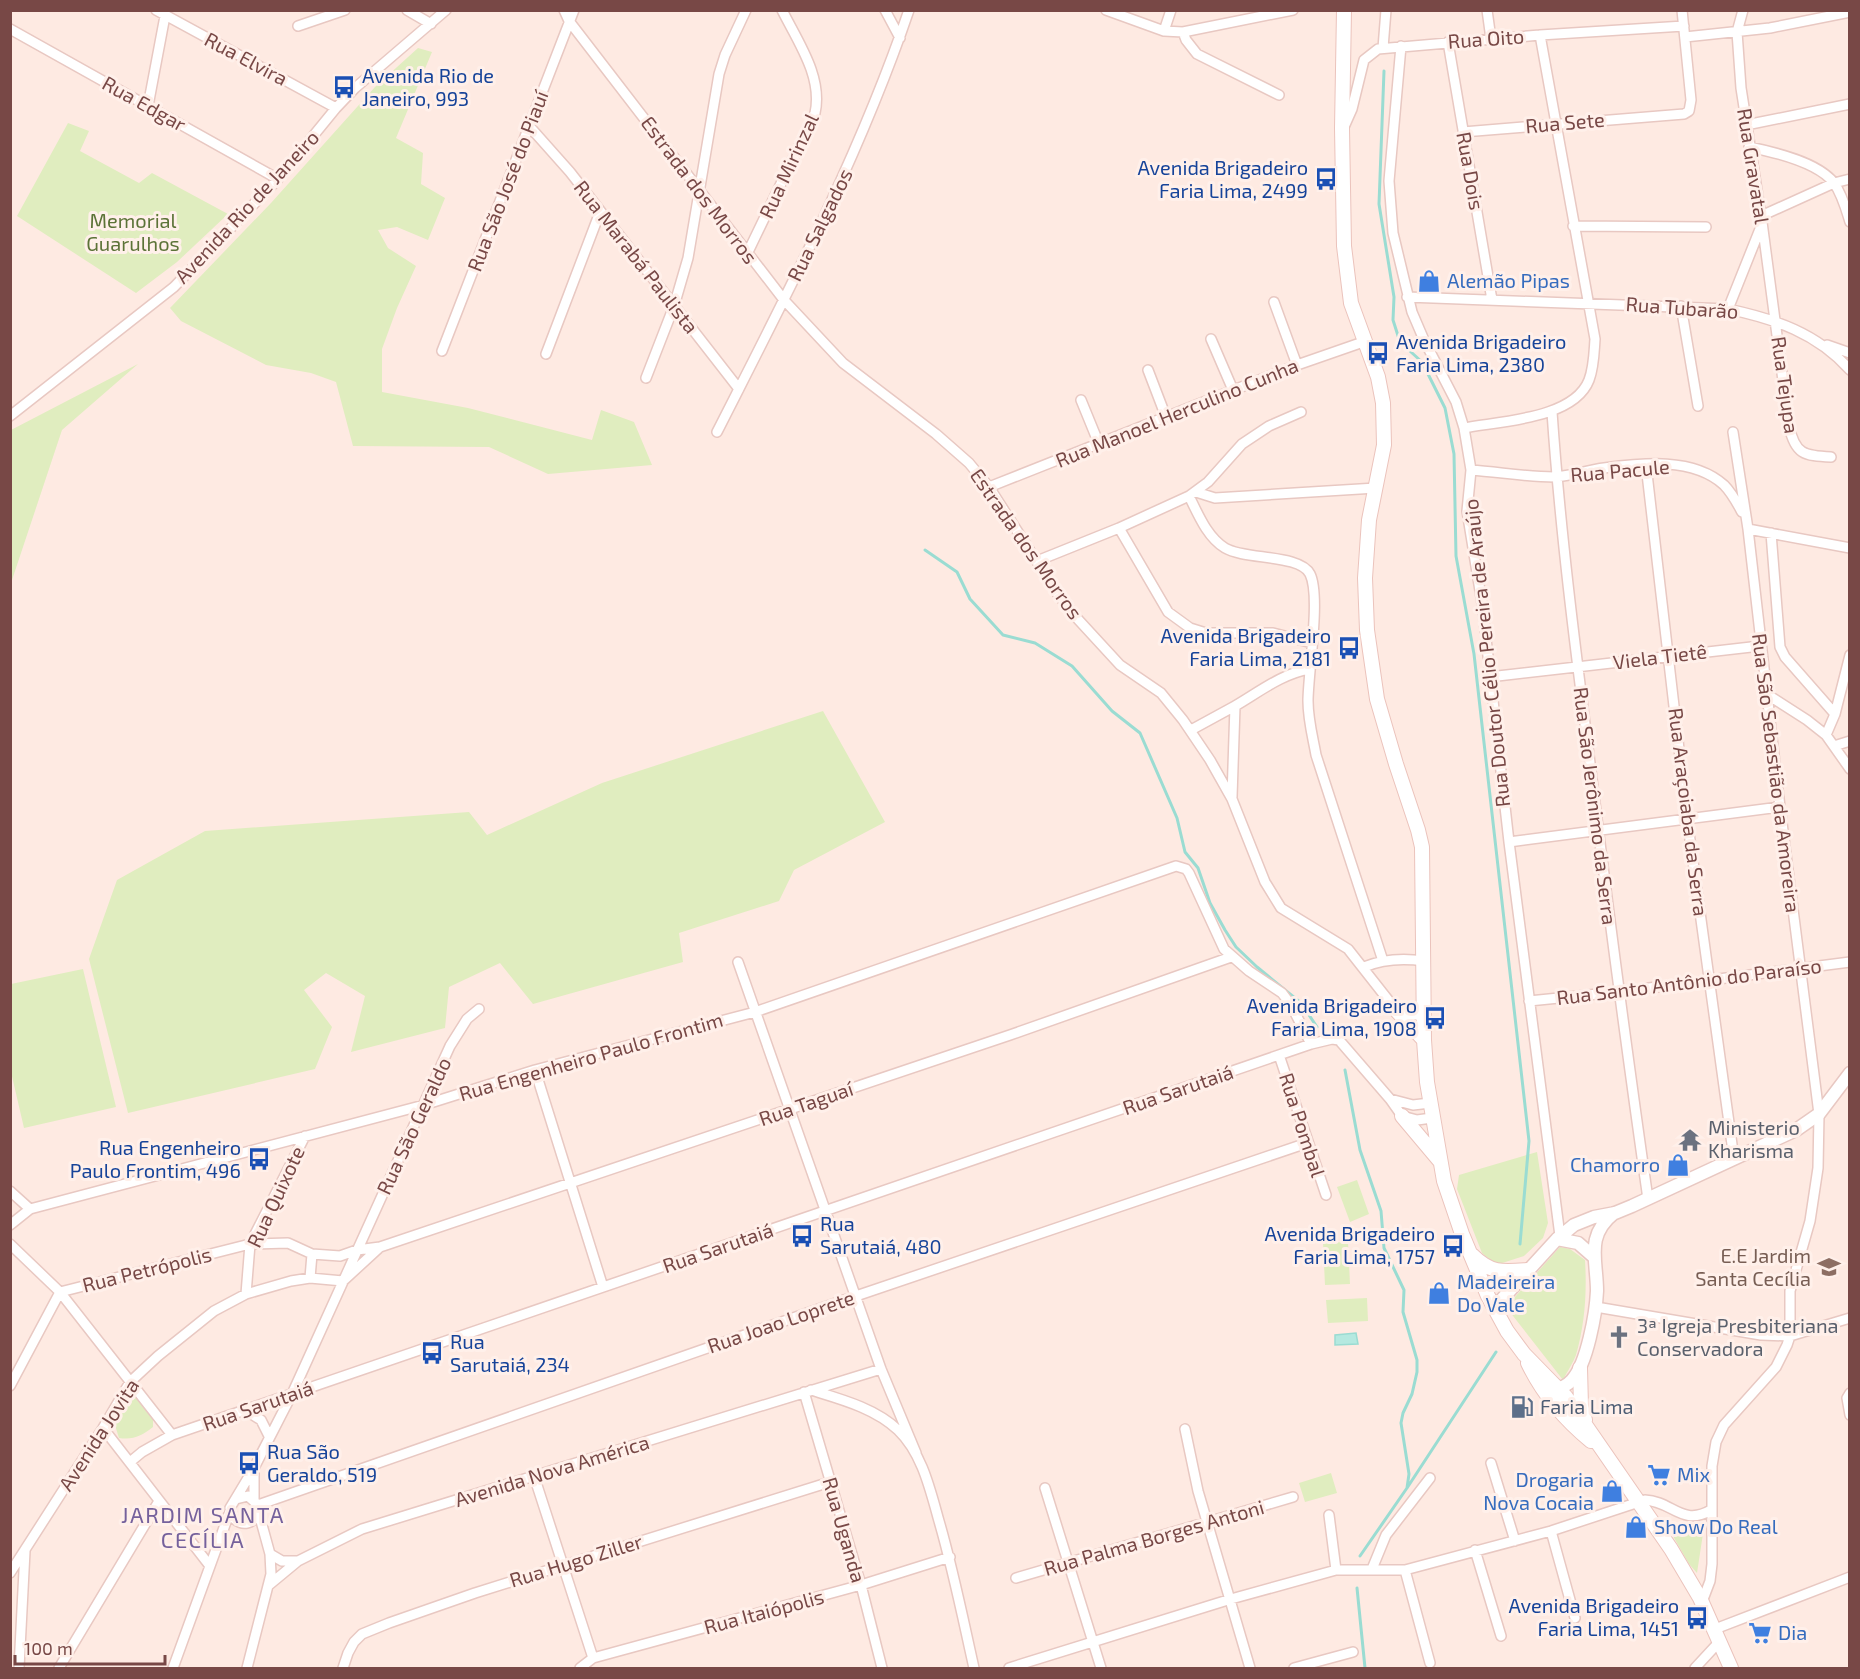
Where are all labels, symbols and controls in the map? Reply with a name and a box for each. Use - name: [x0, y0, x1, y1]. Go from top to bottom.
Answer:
- street label: Rua Oito: [1447, 23, 1525, 53]
- street label: Rua Elvira: [201, 26, 292, 90]
- place label: Avenida Rio de Janeiro, 993: [362, 63, 494, 110]
- street label: Rua Edgar: [98, 70, 191, 136]
- bus stop icon: Avenida Rio de Janeiro, 993: [331, 74, 357, 100]
- street label: Rua São José do Piauí: [462, 86, 553, 274]
- street label: Rua Gravatal: [1733, 106, 1775, 225]
- street label: Rua Sete: [1524, 107, 1606, 137]
- street label: Rua Mirinzal: [753, 109, 823, 222]
- street label: Estrada dos Morros: [636, 111, 763, 268]
- street label: Avenida Rio de Janeiro: [169, 125, 323, 288]
- street label: Rua Dois: [1452, 130, 1490, 212]
- place label: Avenida Brigadeiro Faria Lima, 2499: [1138, 155, 1308, 202]
- street label: Rua Salgados: [781, 164, 857, 285]
- bus stop icon: Avenida Brigadeiro Faria Lima, 2499: [1313, 166, 1339, 192]
- street label: Rua Marabá Paulista: [570, 175, 704, 338]
- park label: Memorial Guarulhos: [86, 208, 180, 255]
- shop icon: Alemão Pipas: [1416, 268, 1442, 294]
- place label: Alemão Pipas: [1447, 268, 1570, 292]
- street label: Rua Tubarão: [1625, 291, 1739, 323]
- place label: Avenida Brigadeiro Faria Lima, 2380: [1396, 329, 1566, 376]
- street label: Rua Tejupa: [1767, 335, 1805, 435]
- bus stop icon: Avenida Brigadeiro Faria Lima, 2380: [1365, 340, 1391, 366]
- street label: Rua Manoel Herculino Cunha: [1052, 352, 1302, 472]
- street label: Rua Pacule: [1569, 454, 1671, 486]
- street label: Estrada dos Morros: [966, 463, 1088, 623]
- street label: Rua Doutor Célio Pereira de Araújo: [1458, 498, 1514, 808]
- place label: Avenida Brigadeiro Faria Lima, 2181: [1161, 623, 1331, 670]
- street label: Rua São Sebastião da Amoreira: [1748, 632, 1806, 914]
- bus stop icon: Avenida Brigadeiro Faria Lima, 2181: [1336, 635, 1362, 661]
- street label: Viela Tietê: [1612, 638, 1708, 674]
- street label: Rua São Jerônimo da Serra: [1570, 686, 1622, 926]
- street label: Rua Araçoiaba da Serra: [1663, 706, 1714, 918]
- street label: Rua Santo Antônio do Paraíso: [1555, 953, 1823, 1009]
- place label: Avenida Brigadeiro Faria Lima, 1908: [1247, 993, 1417, 1040]
- bus stop icon: Avenida Brigadeiro Faria Lima, 1908: [1422, 1005, 1448, 1031]
- street label: Rua Engenheiro Paulo Frontim: [456, 1007, 725, 1105]
- street label: Rua São Geraldo: [371, 1053, 455, 1198]
- street label: Rua Sarutaiá: [1119, 1059, 1236, 1119]
- street label: Rua Pombal: [1275, 1070, 1331, 1180]
- street label: Rua Taguaí: [755, 1075, 857, 1130]
- place label: Ministerio Kharisma: [1708, 1115, 1800, 1162]
- temple icon: Ministerio Kharisma: [1677, 1127, 1703, 1153]
- place label: Rua Engenheiro Paulo Frontim, 496: [70, 1135, 241, 1182]
- street label: Rua Quixote: [241, 1142, 309, 1251]
- bus stop icon: Rua Engenheiro Paulo Frontim, 496: [246, 1146, 272, 1172]
- place label: Chamorro: [1570, 1152, 1660, 1176]
- shop icon: Chamorro: [1665, 1152, 1691, 1178]
- place label: Rua Sarutaiá, 480: [820, 1211, 942, 1258]
- street label: Rua Sarutaiá: [659, 1217, 776, 1277]
- place label: Avenida Brigadeiro Faria Lima, 1757: [1265, 1221, 1435, 1268]
- bus stop icon: Rua Sarutaiá, 480: [789, 1223, 815, 1249]
- bus stop icon: Avenida Brigadeiro Faria Lima, 1757: [1440, 1233, 1466, 1259]
- street label: Rua Petrópolis: [80, 1241, 214, 1297]
- place label: E.E Jardim Santa Cecília: [1695, 1243, 1811, 1290]
- school or university icon: E.E Jardim Santa Cecília: [1816, 1254, 1842, 1280]
- place label: Madeireira Do Vale: [1457, 1269, 1555, 1316]
- shop icon: Madeireira Do Vale: [1426, 1280, 1452, 1306]
- street label: Rua Joao Loprete: [704, 1285, 857, 1357]
- place label: 3ª Igreja Presbiteriana Conservadora: [1637, 1313, 1838, 1360]
- church icon: 3ª Igreja Presbiteriana Conservadora: [1606, 1324, 1632, 1350]
- place label: Rua Sarutaiá, 234: [450, 1329, 570, 1376]
- bus stop icon: Rua Sarutaiá, 234: [419, 1340, 445, 1366]
- street label: Avenida Jovita: [53, 1374, 143, 1495]
- street label: Rua Sarutaiá: [199, 1375, 316, 1435]
- fuel station icon: Faria Lima: [1509, 1394, 1535, 1420]
- place label: Faria Lima: [1540, 1394, 1633, 1418]
- street label: Avenida Nova América: [452, 1429, 652, 1511]
- place label: Rua São Geraldo, 519: [267, 1439, 377, 1486]
- bus stop icon: Rua São Geraldo, 519: [236, 1450, 262, 1476]
- supermarket icon: Mix: [1646, 1462, 1672, 1488]
- place label: Mix: [1677, 1462, 1711, 1486]
- place label: Drogaria Nova Cocaia: [1483, 1467, 1594, 1514]
- street label: Rua Uganda: [818, 1474, 871, 1585]
- shop icon: Drogaria Nova Cocaia: [1599, 1478, 1625, 1504]
- street label: Rua Palma Borges Antoni: [1041, 1494, 1267, 1580]
- district label: JARDIM SANTA CECÍLIA: [121, 1501, 285, 1552]
- shop icon: Show Do Real: [1623, 1514, 1649, 1540]
- place label: Show Do Real: [1654, 1514, 1778, 1538]
- street label: Rua Hugo Ziller: [506, 1528, 645, 1592]
- street label: Rua Itaiópolis: [701, 1583, 826, 1639]
- place label: Avenida Brigadeiro Faria Lima, 1451: [1509, 1593, 1679, 1640]
- bus stop icon: Avenida Brigadeiro Faria Lima, 1451: [1684, 1605, 1710, 1631]
- supermarket icon: Dia: [1747, 1620, 1773, 1646]
- place label: Dia: [1778, 1620, 1807, 1644]
- scale bar: [15, 1628, 165, 1666]
- text: 100 m: [24, 1637, 73, 1659]

